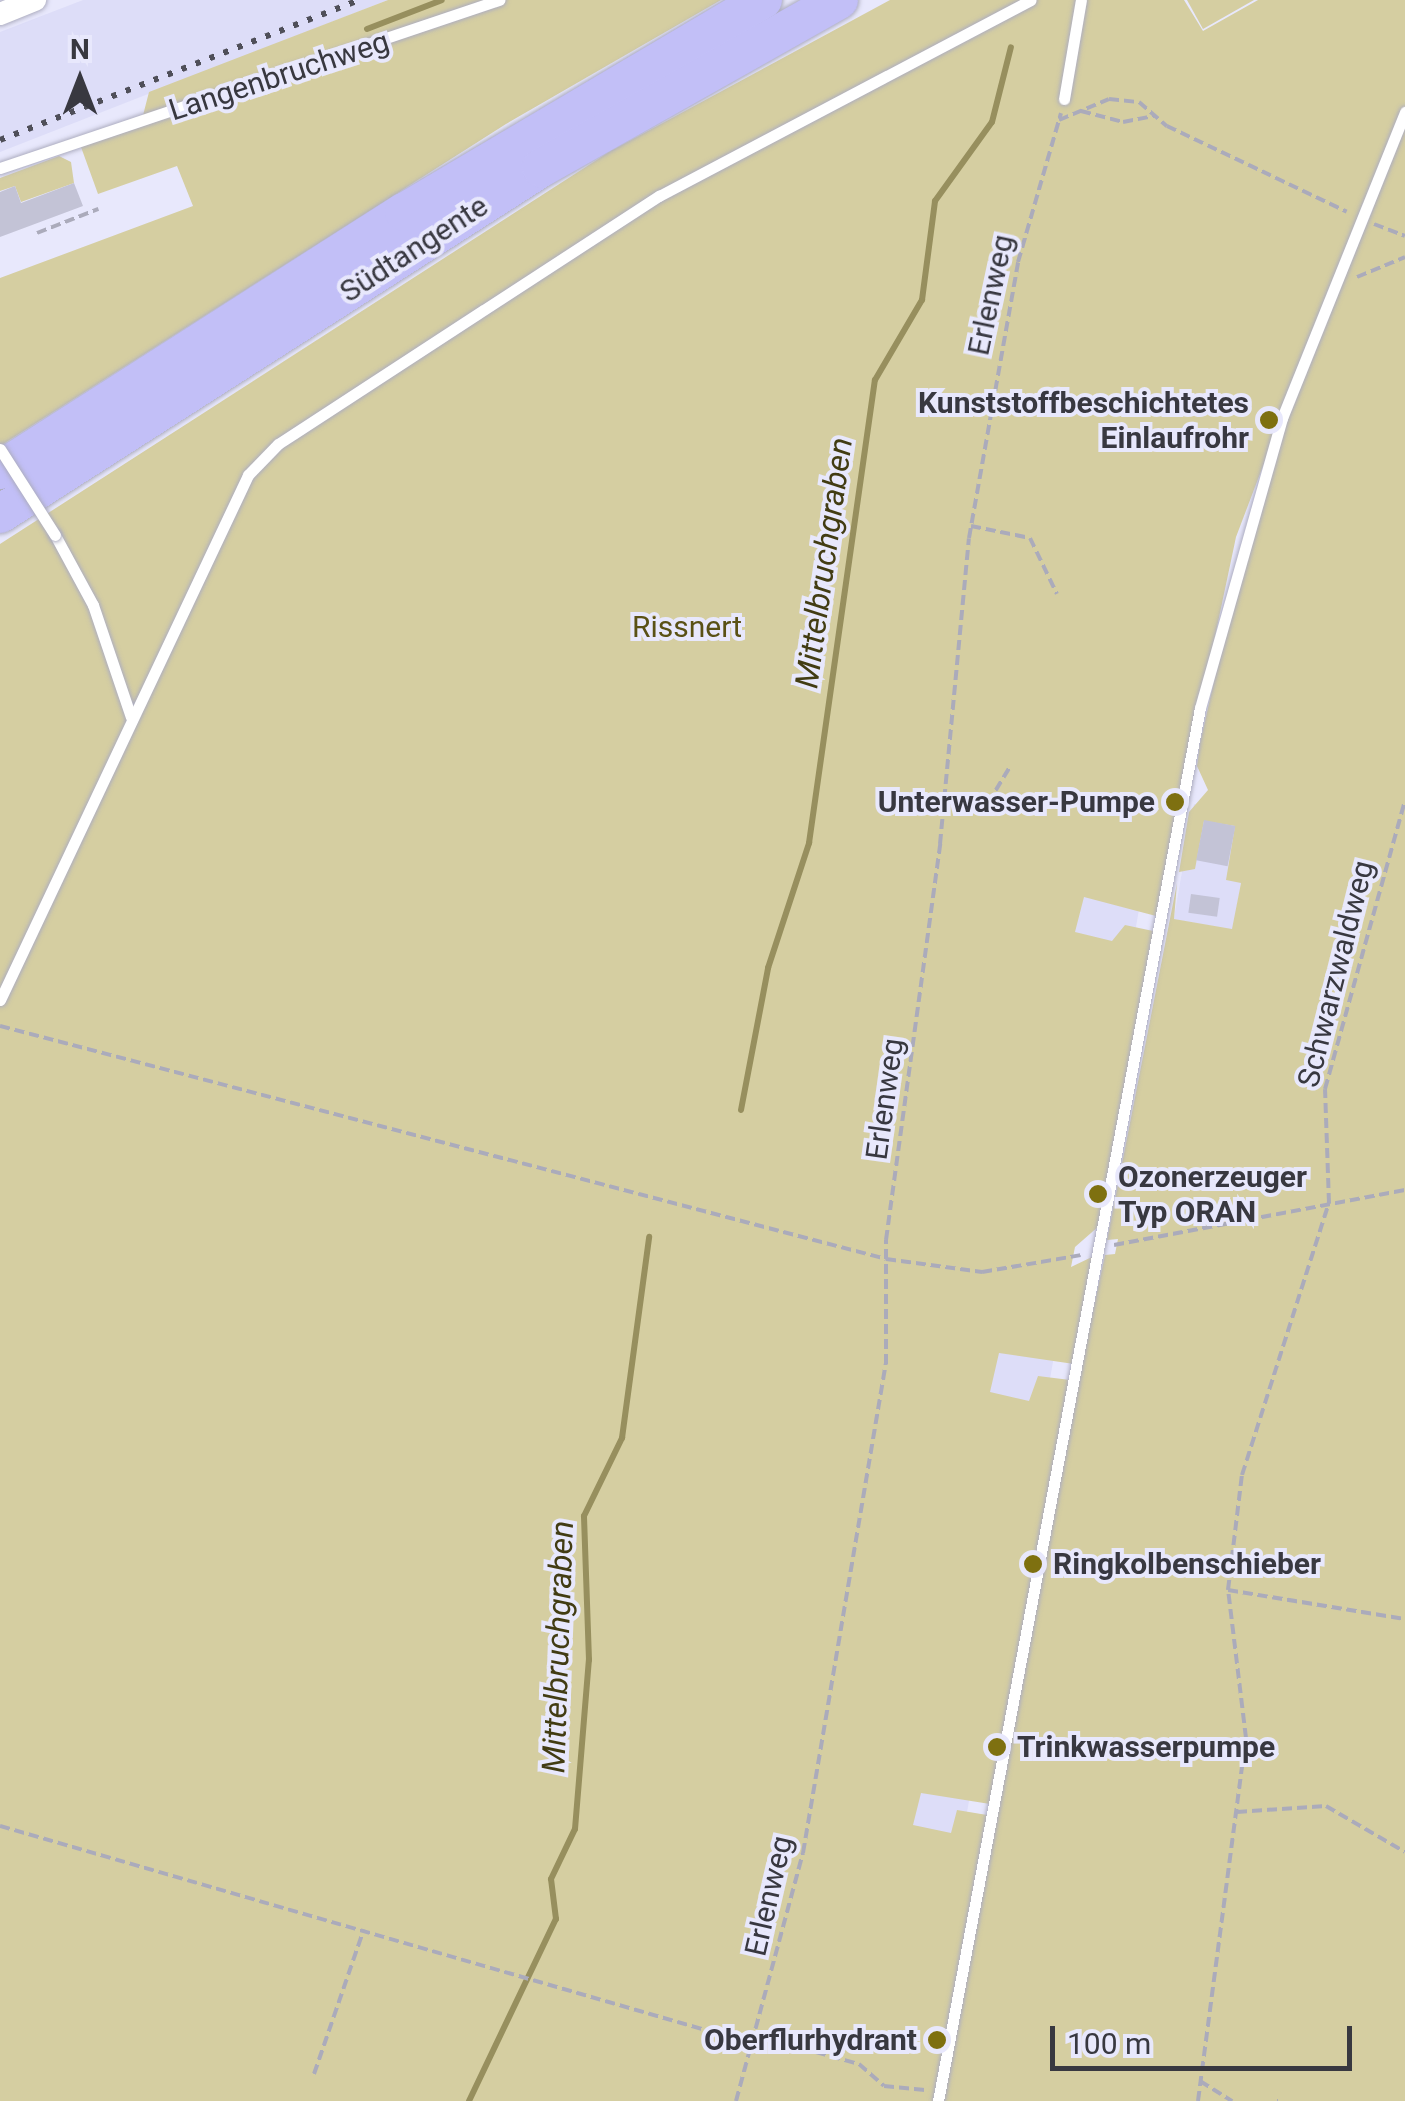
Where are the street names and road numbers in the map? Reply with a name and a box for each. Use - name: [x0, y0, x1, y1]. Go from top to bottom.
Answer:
- street label: Langenbruchweg: [164, 23, 394, 129]
- street label: Südtangente: [333, 188, 495, 310]
- street label: Erlenweg: [961, 231, 1021, 359]
- street label: Schwarzwaldweg: [1290, 857, 1382, 1091]
- street label: Erlenweg: [859, 1036, 911, 1162]
- street label: Erlenweg: [738, 1832, 800, 1960]

